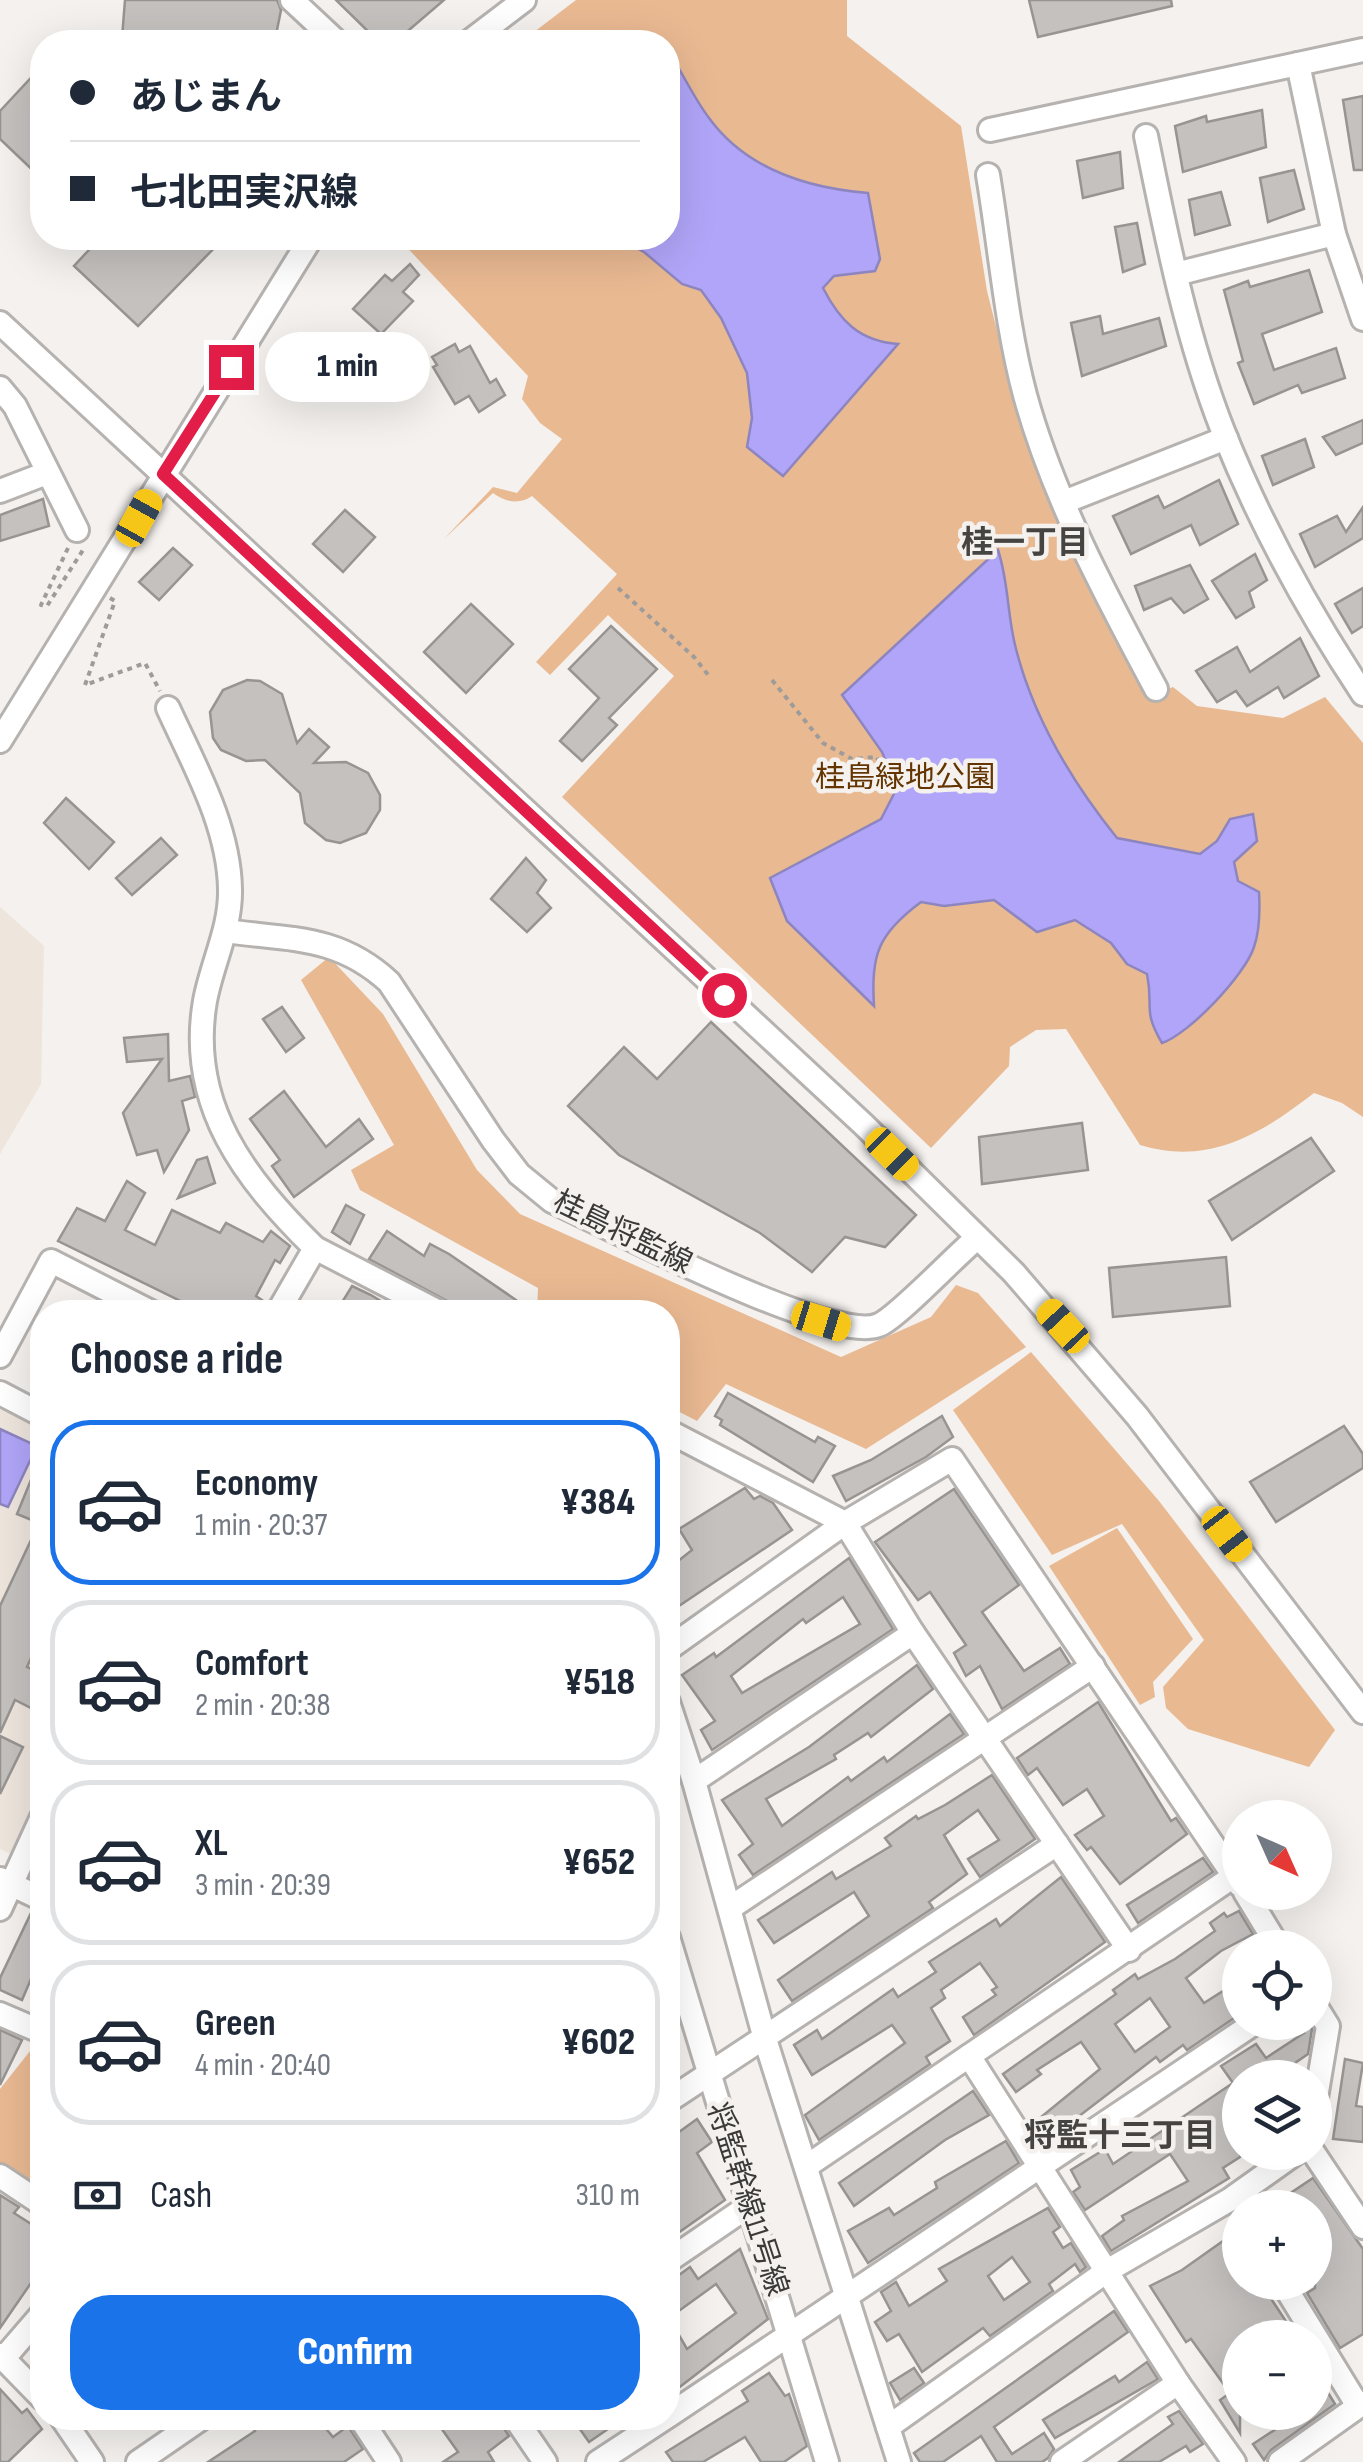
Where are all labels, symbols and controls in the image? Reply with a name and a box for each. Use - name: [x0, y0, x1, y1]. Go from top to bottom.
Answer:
- text: あじまん: [130, 75, 282, 120]
- text: 七北田実沢線: [130, 171, 358, 216]
- callout: 1 min: [266, 332, 431, 402]
- route end: [209, 345, 254, 390]
- text: 1 min: [317, 347, 378, 386]
- car: [111, 484, 167, 552]
- district label: 桂一丁目: [961, 524, 1089, 563]
- park label: 桂島緑地公園: [815, 760, 995, 796]
- route start: [702, 973, 747, 1018]
- car: [860, 1122, 924, 1186]
- street label: 桂島将監線: [547, 1184, 698, 1282]
- car: [1032, 1294, 1094, 1358]
- car: [788, 1298, 854, 1344]
- text: Choose a ride: [70, 1332, 283, 1387]
- icon: car: [75, 1458, 165, 1548]
- text: Economy: [195, 1461, 318, 1506]
- text: ¥384: [560, 1480, 635, 1525]
- car: [1197, 1501, 1257, 1567]
- text: 1 min · 20:37: [195, 1506, 327, 1545]
- icon: car: [75, 1638, 165, 1728]
- text: Comfort: [195, 1641, 309, 1686]
- text: ¥518: [564, 1660, 635, 1705]
- text: 2 min · 20:38: [195, 1686, 331, 1725]
- north arrow: [1222, 1800, 1332, 1910]
- map controls: [1222, 1800, 1332, 2430]
- icon: car: [75, 1818, 165, 1908]
- text: XL: [195, 1821, 228, 1866]
- text: ¥652: [562, 1840, 635, 1885]
- text: 3 min · 20:39: [195, 1866, 331, 1905]
- button: locate: [1222, 1930, 1332, 2040]
- icon: car: [75, 1998, 165, 2088]
- text: Green: [195, 2001, 276, 2046]
- text: ¥602: [561, 2020, 635, 2065]
- text: 4 min · 20:40: [195, 2046, 331, 2085]
- button: layers: [1222, 2060, 1332, 2170]
- street label: 将監幹線11号線: [699, 2098, 795, 2300]
- district label: 将監十三丁目: [1024, 2117, 1216, 2156]
- icon: cash: [70, 2168, 125, 2223]
- text: Cash: [150, 2173, 212, 2218]
- text: 310 m: [575, 2176, 640, 2215]
- button: +: [1222, 2190, 1332, 2300]
- button: Confirm: [70, 2295, 640, 2410]
- button: −: [1222, 2320, 1332, 2430]

